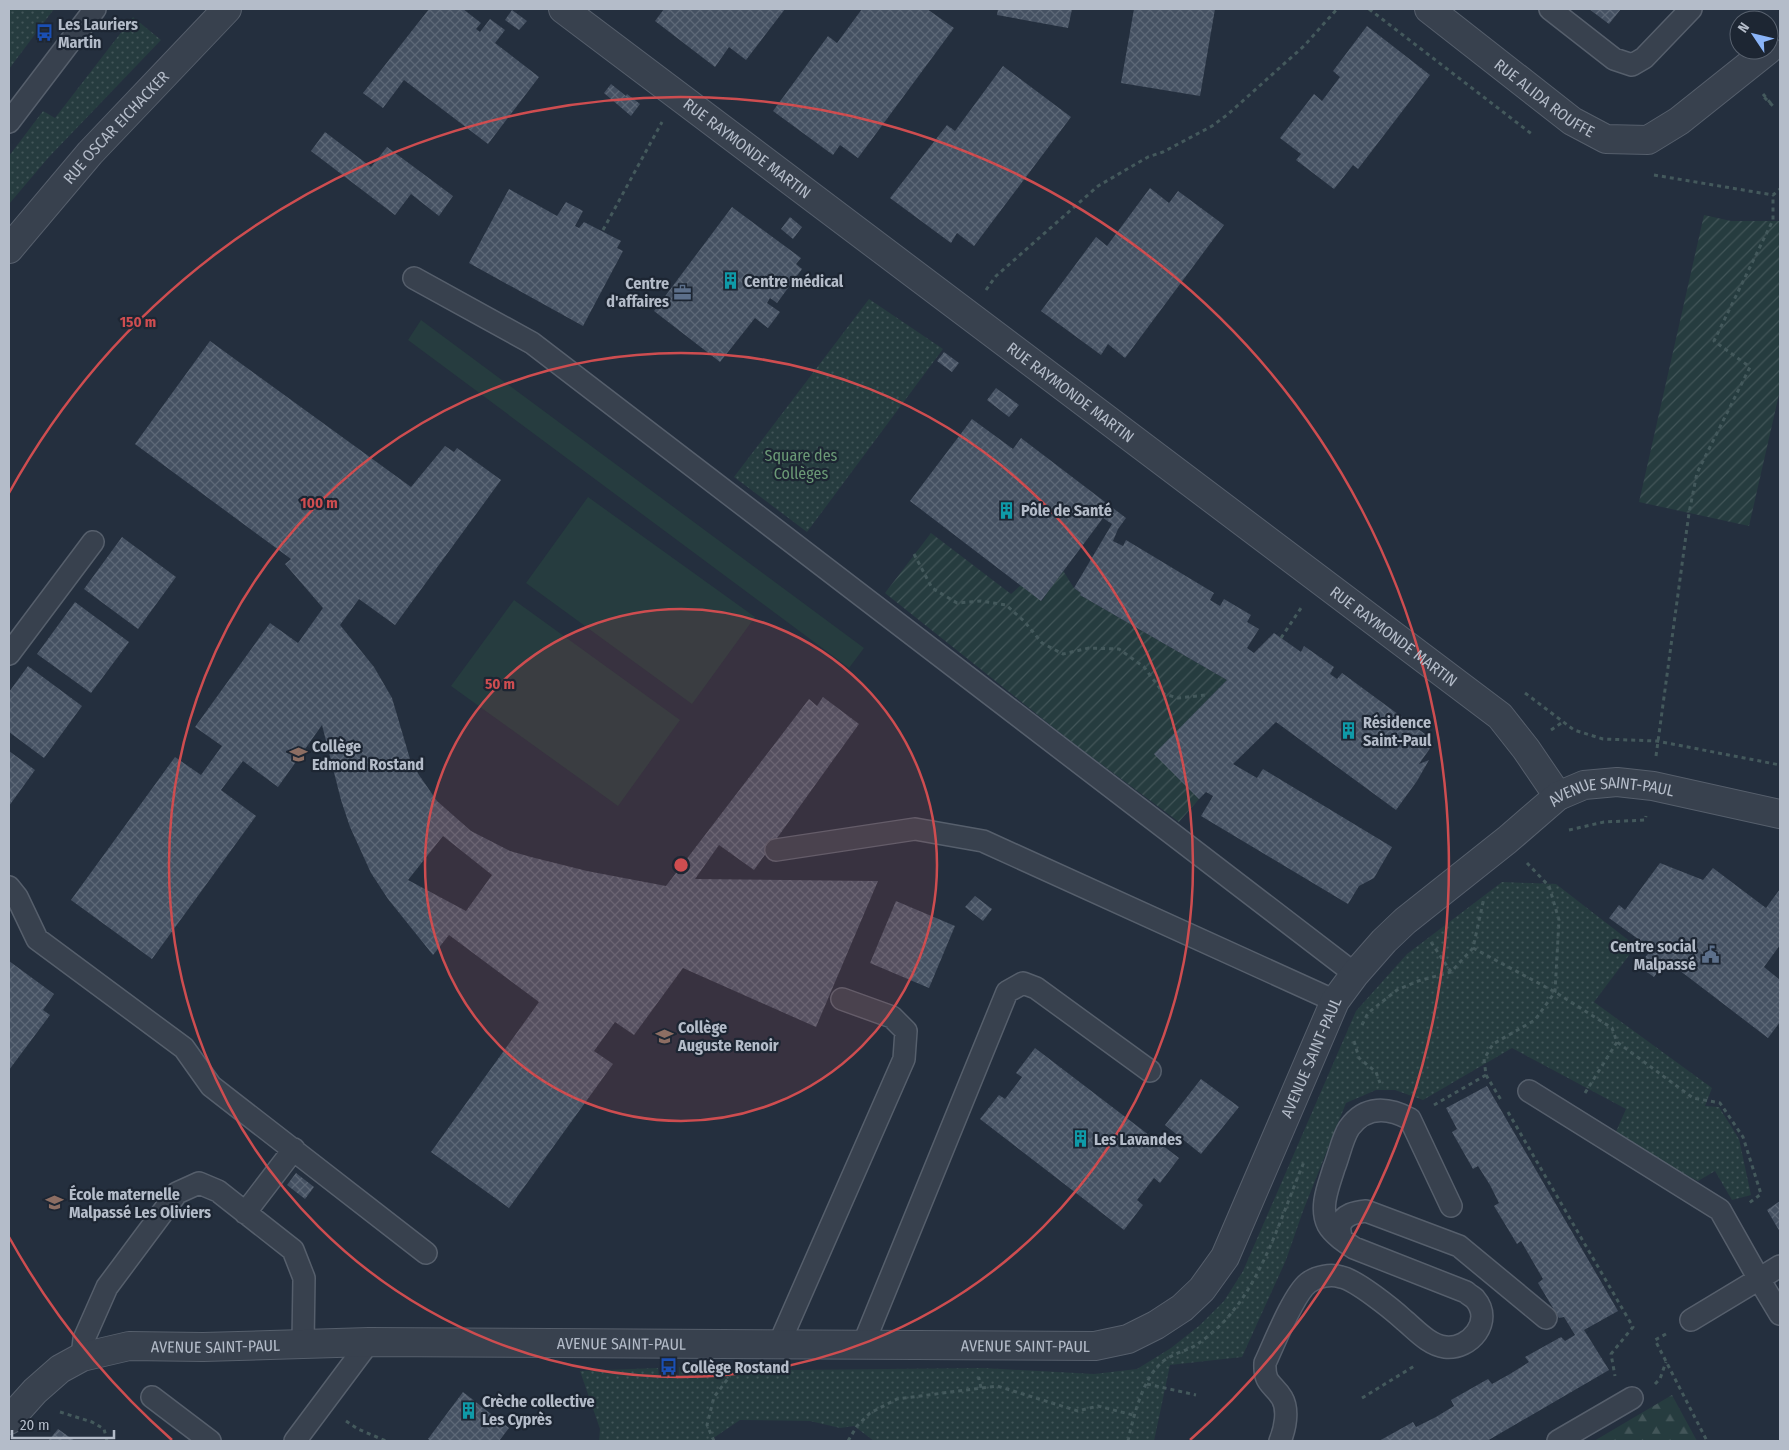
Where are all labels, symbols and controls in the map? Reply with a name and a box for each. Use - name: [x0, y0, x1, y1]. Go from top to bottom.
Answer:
- north arrow: [1729, 10, 1779, 60]
- place label: Les Lauriers Martin: [58, 15, 138, 52]
- text: N: [1734, 20, 1753, 36]
- bus stop icon: Les Lauriers Martin: [34, 23, 54, 43]
- street label: RUE ALIDA ROUFFE: [1491, 55, 1598, 141]
- street label: RUE OSCAR EICHACKER: [59, 67, 173, 188]
- street label: RUE RAYMONDE MARTIN: [680, 94, 815, 202]
- building icon: Centre médical: [720, 271, 740, 291]
- place label: Centre médical: [744, 272, 844, 291]
- place label: Centre d'affaires: [606, 274, 669, 311]
- office icon: Centre d'affaires: [673, 282, 693, 302]
- text: 150 m: [120, 313, 156, 331]
- street label: RUE RAYMONDE MARTIN: [1003, 338, 1138, 446]
- park label: Square des Collèges: [765, 446, 838, 483]
- text: 100 m: [300, 494, 338, 512]
- building icon: Pôle de Santé: [997, 500, 1017, 520]
- place label: Pôle de Santé: [1021, 501, 1112, 520]
- street label: RUE RAYMONDE MARTIN: [1327, 582, 1461, 690]
- text: 50 m: [485, 675, 515, 693]
- place label: Résidence Saint-Paul: [1363, 713, 1432, 750]
- building icon: Résidence Saint-Paul: [1339, 721, 1359, 741]
- place label: Collège Edmond Rostand: [312, 737, 424, 774]
- school or university icon: Collège Edmond Rostand: [288, 745, 308, 765]
- street label: AVENUE SAINT-PAUL: [1544, 772, 1676, 810]
- centre of rings: [672, 856, 690, 874]
- place label: Centre social Malpassé: [1610, 937, 1697, 974]
- public building icon: Centre social Malpassé: [1700, 945, 1720, 965]
- street label: AVENUE SAINT-PAUL: [1277, 994, 1345, 1121]
- place label: Collège Auguste Renoir: [677, 1018, 779, 1055]
- school or university icon: Collège Auguste Renoir: [654, 1026, 674, 1046]
- building icon: Les Lavandes: [1070, 1129, 1090, 1149]
- place label: Les Lavandes: [1094, 1130, 1182, 1149]
- place label: École maternelle Malpassé Les Oliviers: [69, 1184, 211, 1222]
- school or university icon: École maternelle Malpassé Les Oliviers: [45, 1193, 65, 1213]
- street label: AVENUE SAINT-PAUL: [557, 1334, 686, 1353]
- street label: AVENUE SAINT-PAUL: [151, 1335, 280, 1357]
- street label: AVENUE SAINT-PAUL: [961, 1336, 1090, 1355]
- bus stop icon: Collège Rostand: [658, 1357, 678, 1377]
- place label: Collège Rostand: [682, 1358, 789, 1377]
- place label: Crèche collective Les Cyprès: [482, 1392, 595, 1429]
- building icon: Crèche collective Les Cyprès: [458, 1400, 478, 1420]
- scale bar: [12, 1408, 115, 1440]
- text: 20 m: [20, 1416, 50, 1434]

